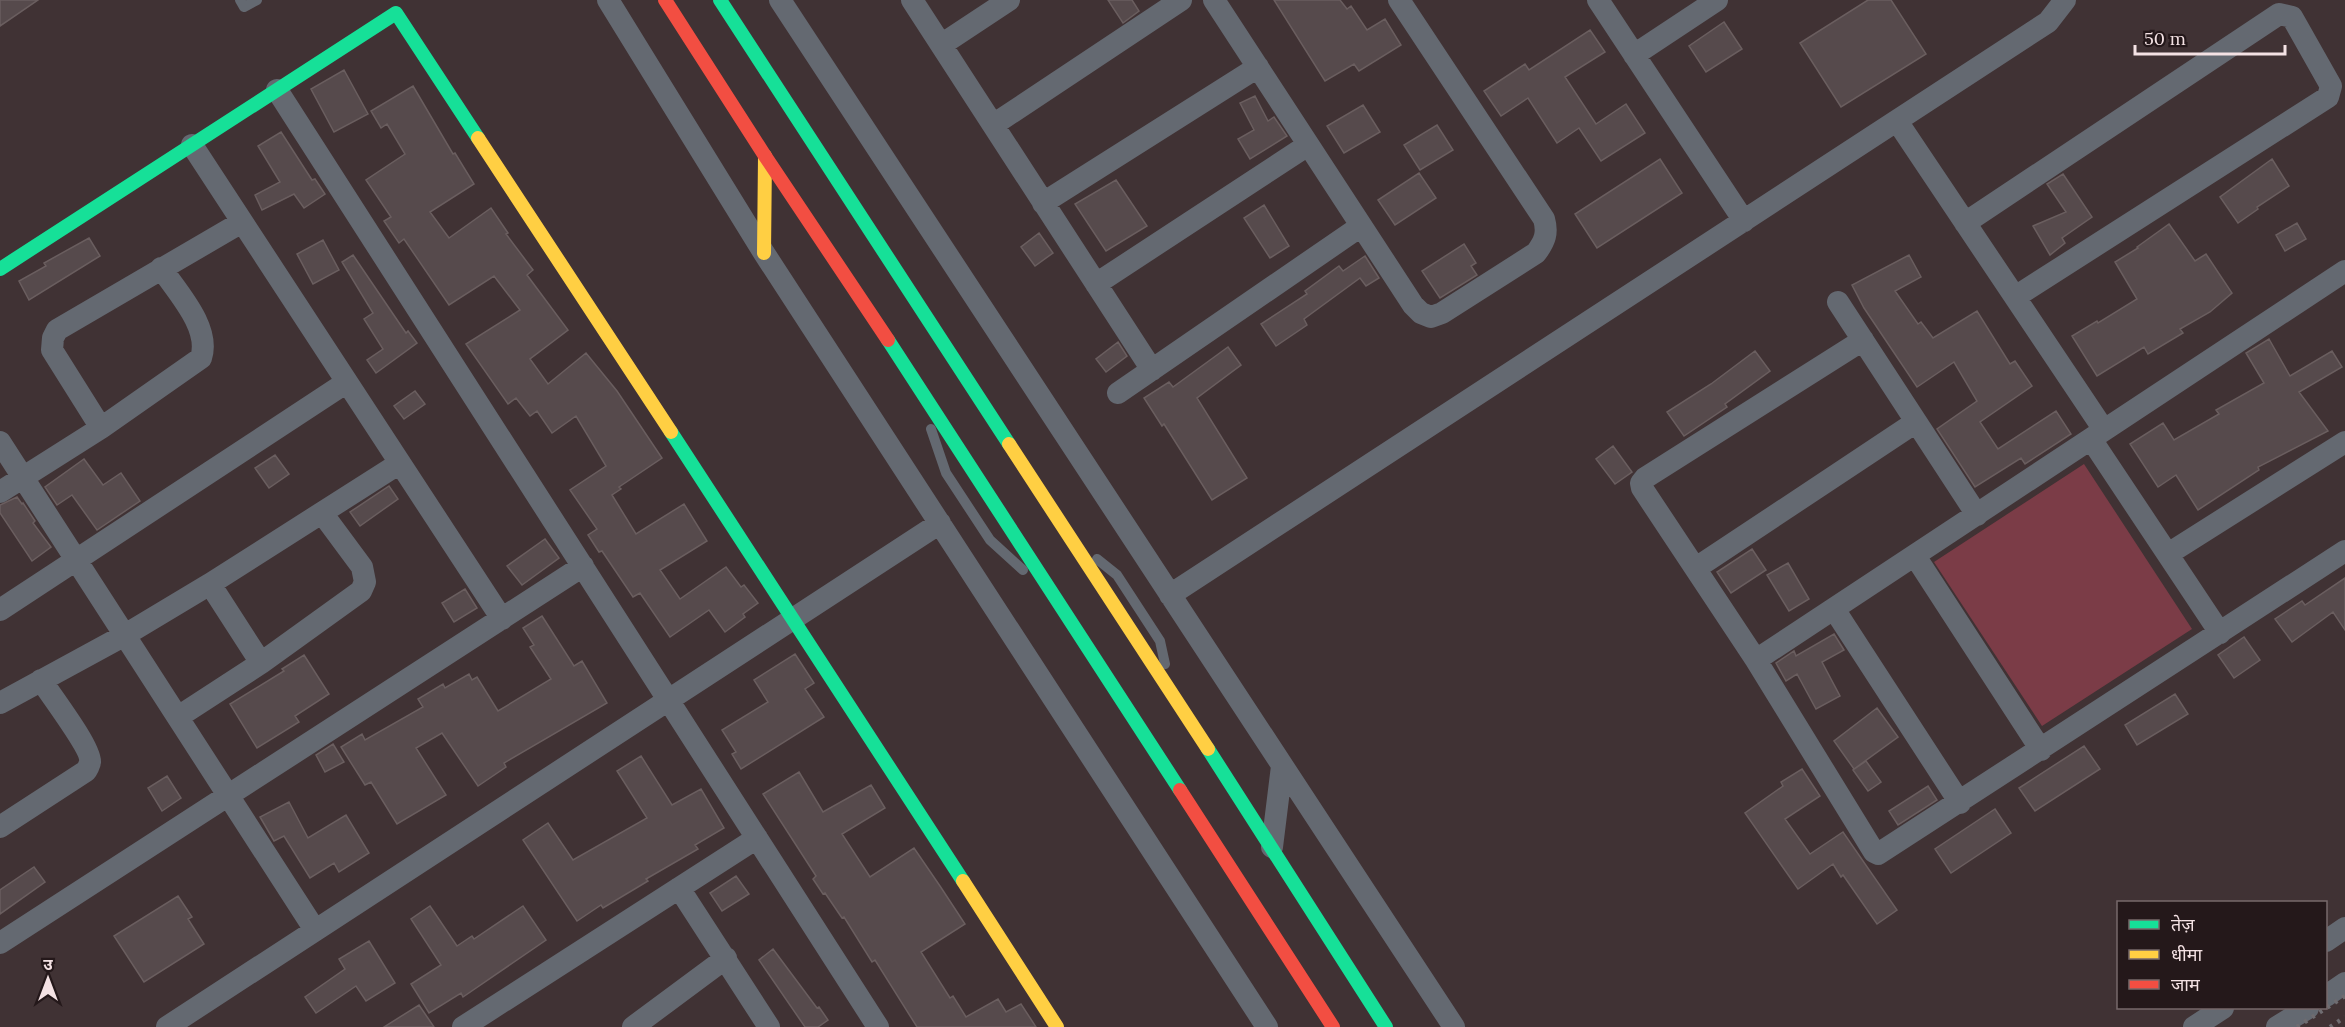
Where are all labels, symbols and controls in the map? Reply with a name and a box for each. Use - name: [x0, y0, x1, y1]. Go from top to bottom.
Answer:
- scale bar: [2135, 18, 2285, 56]
- text: 50 m: [2144, 27, 2186, 50]
- legend: [2117, 901, 2327, 1009]
- text: तेज़: [2171, 913, 2195, 936]
- text: धीमा: [2171, 943, 2202, 966]
- north arrow: [18, 949, 78, 1009]
- text: उ: [43, 954, 53, 974]
- text: जाम: [2171, 973, 2201, 996]

